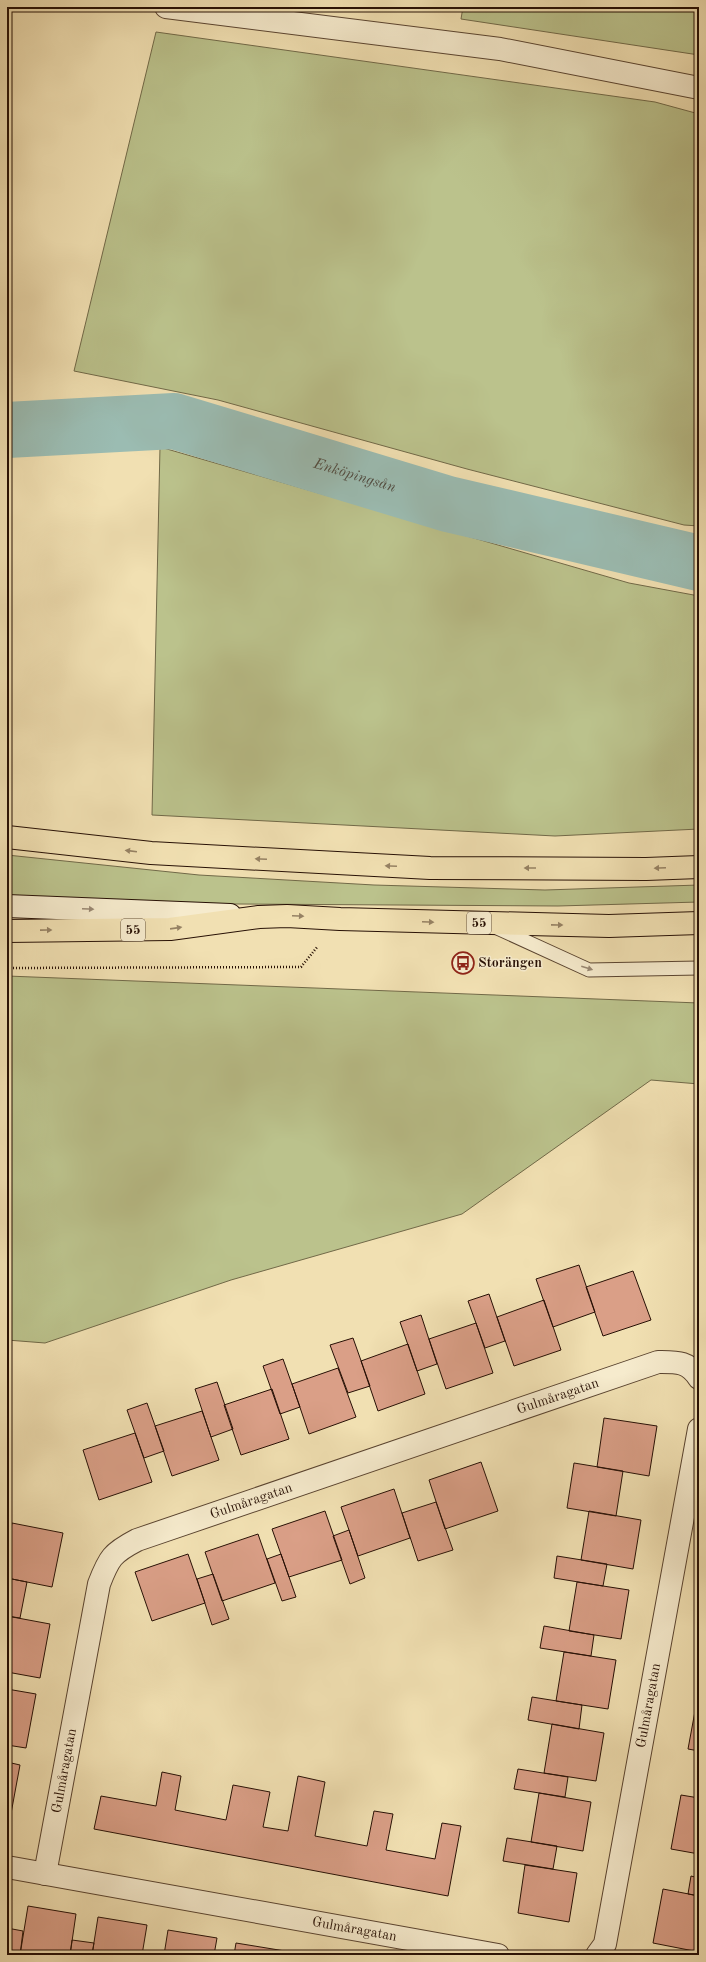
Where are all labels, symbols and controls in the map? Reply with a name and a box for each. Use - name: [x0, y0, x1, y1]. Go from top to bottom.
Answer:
- water label: Enköpingsån: [311, 456, 398, 495]
- one-way arrow: [125, 848, 137, 854]
- one-way arrow: [255, 856, 267, 863]
- one-way arrow: [384, 863, 397, 869]
- one-way arrow: [524, 865, 536, 872]
- one-way arrow: [654, 865, 666, 872]
- one-way arrow: [82, 906, 95, 912]
- road number: 55: [467, 912, 491, 934]
- one-way arrow: [292, 913, 304, 920]
- road number: 55: [121, 919, 145, 941]
- one-way arrow: [422, 919, 435, 925]
- one-way arrow: [551, 922, 564, 928]
- one-way arrow: [170, 925, 182, 931]
- one-way arrow: [40, 927, 53, 933]
- bus stop icon: Storängen: [450, 950, 476, 976]
- place label: Storängen: [478, 956, 542, 970]
- one-way arrow: [581, 965, 593, 971]
- street label: Gulmåragatan: [515, 1376, 601, 1417]
- street label: Gulmåragatan: [208, 1480, 295, 1521]
- street label: Gulmåragatan: [634, 1662, 663, 1749]
- street label: Gulmåragatan: [49, 1727, 79, 1814]
- street label: Gulmåragatan: [311, 1915, 398, 1944]

